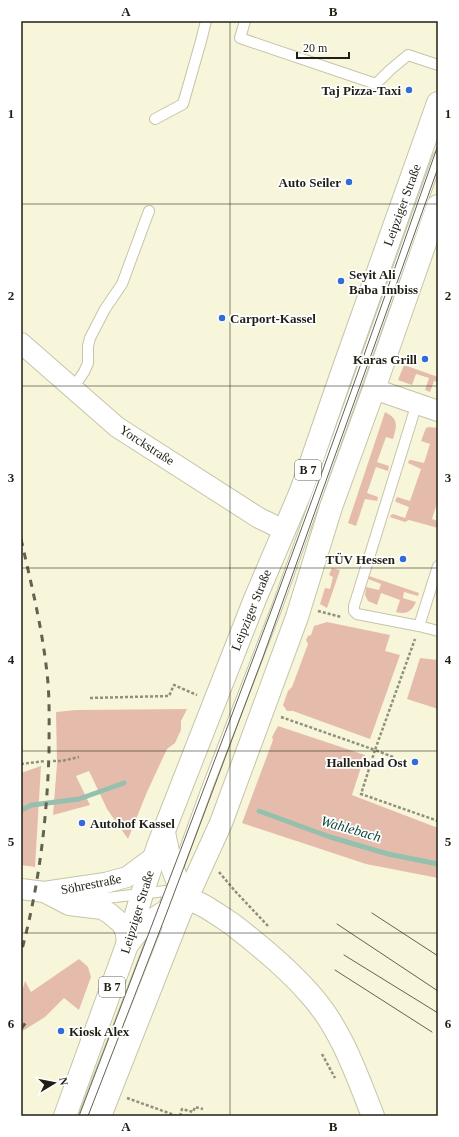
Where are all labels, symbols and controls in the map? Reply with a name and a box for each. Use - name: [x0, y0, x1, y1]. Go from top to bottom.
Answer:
- text: A: [121, 4, 131, 19]
- text: B: [329, 4, 338, 19]
- scale bar: [297, 34, 349, 60]
- text: 20 m: [303, 41, 328, 55]
- place label: Taj Pizza-Taxi: [321, 83, 401, 98]
- marker: Taj Pizza-Taxi: [404, 85, 414, 95]
- text: 1: [8, 106, 14, 121]
- text: 1: [445, 106, 451, 121]
- street label: Leipziger Straße: [380, 162, 424, 248]
- place label: Auto Seiler: [279, 175, 341, 190]
- marker: Auto Seiler: [344, 177, 354, 187]
- place label: Seyit Ali Baba Imbiss: [349, 267, 418, 297]
- marker: Seyit Ali Baba Imbiss: [336, 276, 346, 286]
- text: 2: [8, 288, 14, 303]
- text: 2: [445, 288, 451, 303]
- place label: Carport-Kassel: [230, 311, 316, 326]
- marker: Carport-Kassel: [217, 313, 227, 323]
- place label: Karas Grill: [353, 352, 417, 367]
- marker: Karas Grill: [420, 354, 430, 364]
- street label: Yorckstraße: [117, 422, 177, 468]
- road number: B 7: [295, 460, 321, 480]
- text: 3: [8, 470, 15, 485]
- text: 3: [445, 470, 452, 485]
- place label: TÜV Hessen: [326, 552, 396, 567]
- marker: TÜV Hessen: [398, 554, 408, 564]
- street label: Leipziger Straße: [228, 567, 274, 653]
- text: 4: [8, 652, 15, 667]
- text: 4: [445, 652, 452, 667]
- place label: Hallenbad Ost: [326, 755, 408, 770]
- marker: Hallenbad Ost: [410, 757, 420, 767]
- water label: Wahlebach: [319, 813, 383, 845]
- place label: Autohof Kassel: [90, 816, 175, 831]
- marker: Autohof Kassel: [77, 818, 87, 828]
- text: 5: [8, 834, 15, 849]
- text: 5: [445, 834, 452, 849]
- street label: Leipziger Straße: [117, 868, 157, 955]
- street label: Söhrestraße: [59, 871, 123, 897]
- road number: B 7: [99, 977, 125, 997]
- text: 6: [8, 1016, 15, 1031]
- text: 6: [445, 1016, 452, 1031]
- place label: Kiosk Alex: [69, 1024, 130, 1039]
- marker: Kiosk Alex: [56, 1026, 66, 1036]
- north arrow: [34, 1063, 74, 1103]
- text: N: [57, 1076, 70, 1086]
- text: A: [121, 1119, 131, 1134]
- text: B: [329, 1119, 338, 1134]

